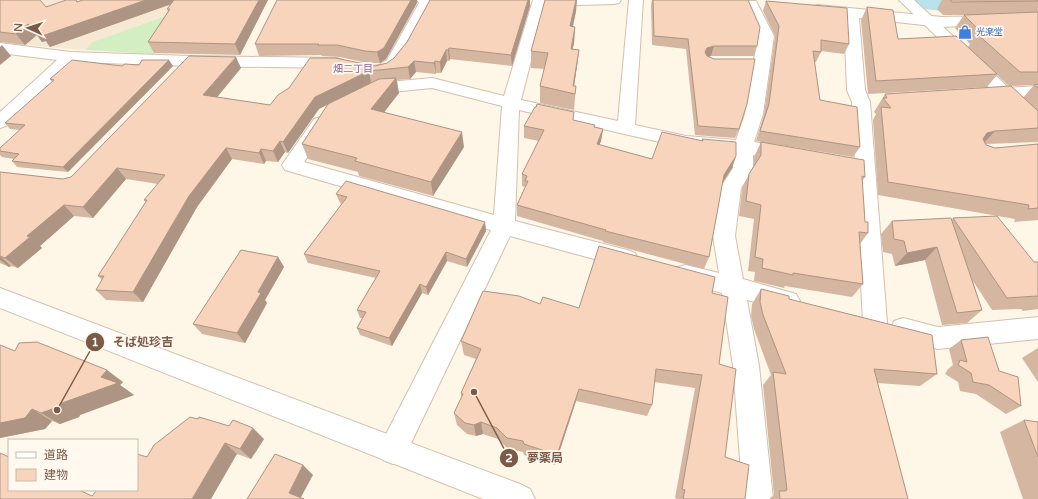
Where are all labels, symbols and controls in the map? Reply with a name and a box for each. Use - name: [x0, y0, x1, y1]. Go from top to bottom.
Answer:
- north arrow: [8, 8, 48, 48]
- text: N: [12, 23, 25, 32]
- shop icon: 光楽堂: [957, 24, 973, 40]
- place label: 光楽堂: [976, 27, 1003, 38]
- district label: 畑二丁目: [333, 63, 373, 75]
- callout: そば処珍吉: [85, 330, 181, 354]
- text: 1: [91, 335, 99, 349]
- text: そば処珍吉: [113, 335, 173, 349]
- legend: [8, 439, 138, 491]
- callout: 夢薬局: [499, 446, 571, 470]
- text: 道路: [44, 448, 68, 462]
- text: 2: [505, 451, 513, 465]
- text: 夢薬局: [527, 451, 563, 465]
- text: 建物: [44, 468, 68, 482]

